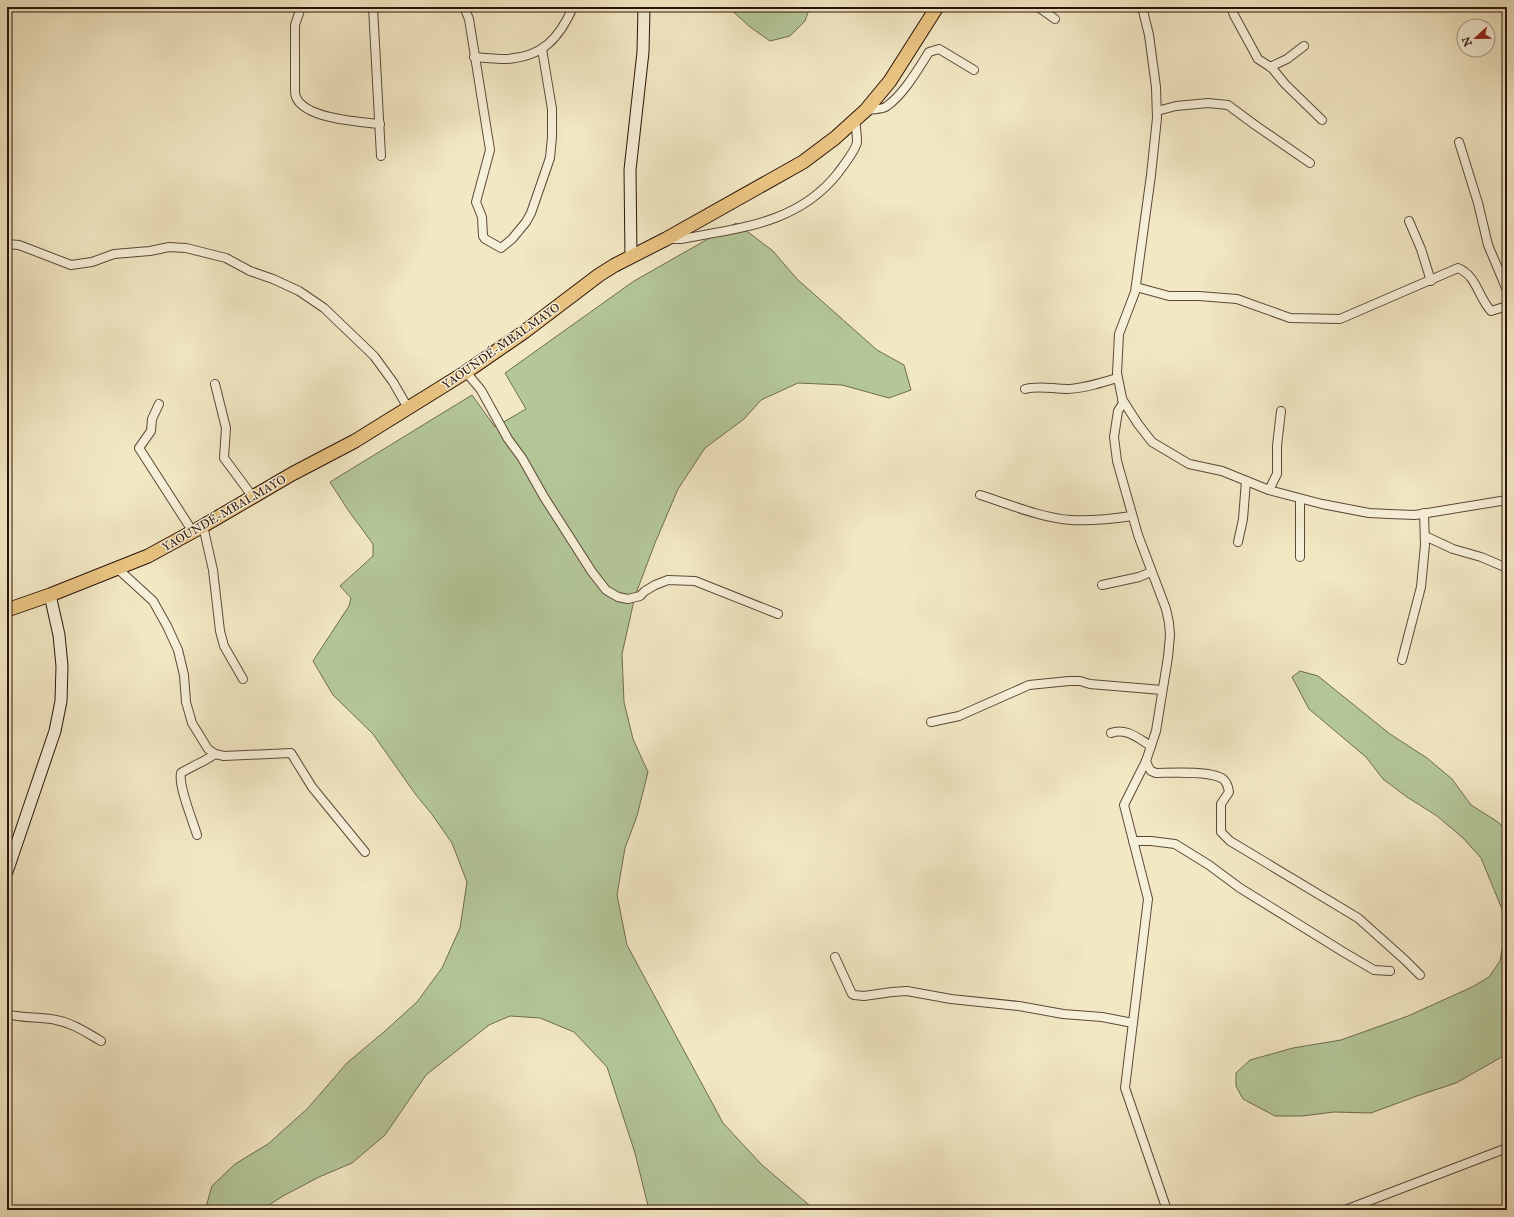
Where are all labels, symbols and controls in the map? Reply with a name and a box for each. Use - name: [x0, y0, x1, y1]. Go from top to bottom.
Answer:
- north arrow: [1456, 18, 1496, 58]
- text: N: [1459, 34, 1475, 48]
- street label: YAOUNDÉ-MBALMAYO: [438, 298, 563, 392]
- street label: YAOUNDÉ-MBALMAYO: [159, 470, 288, 554]

